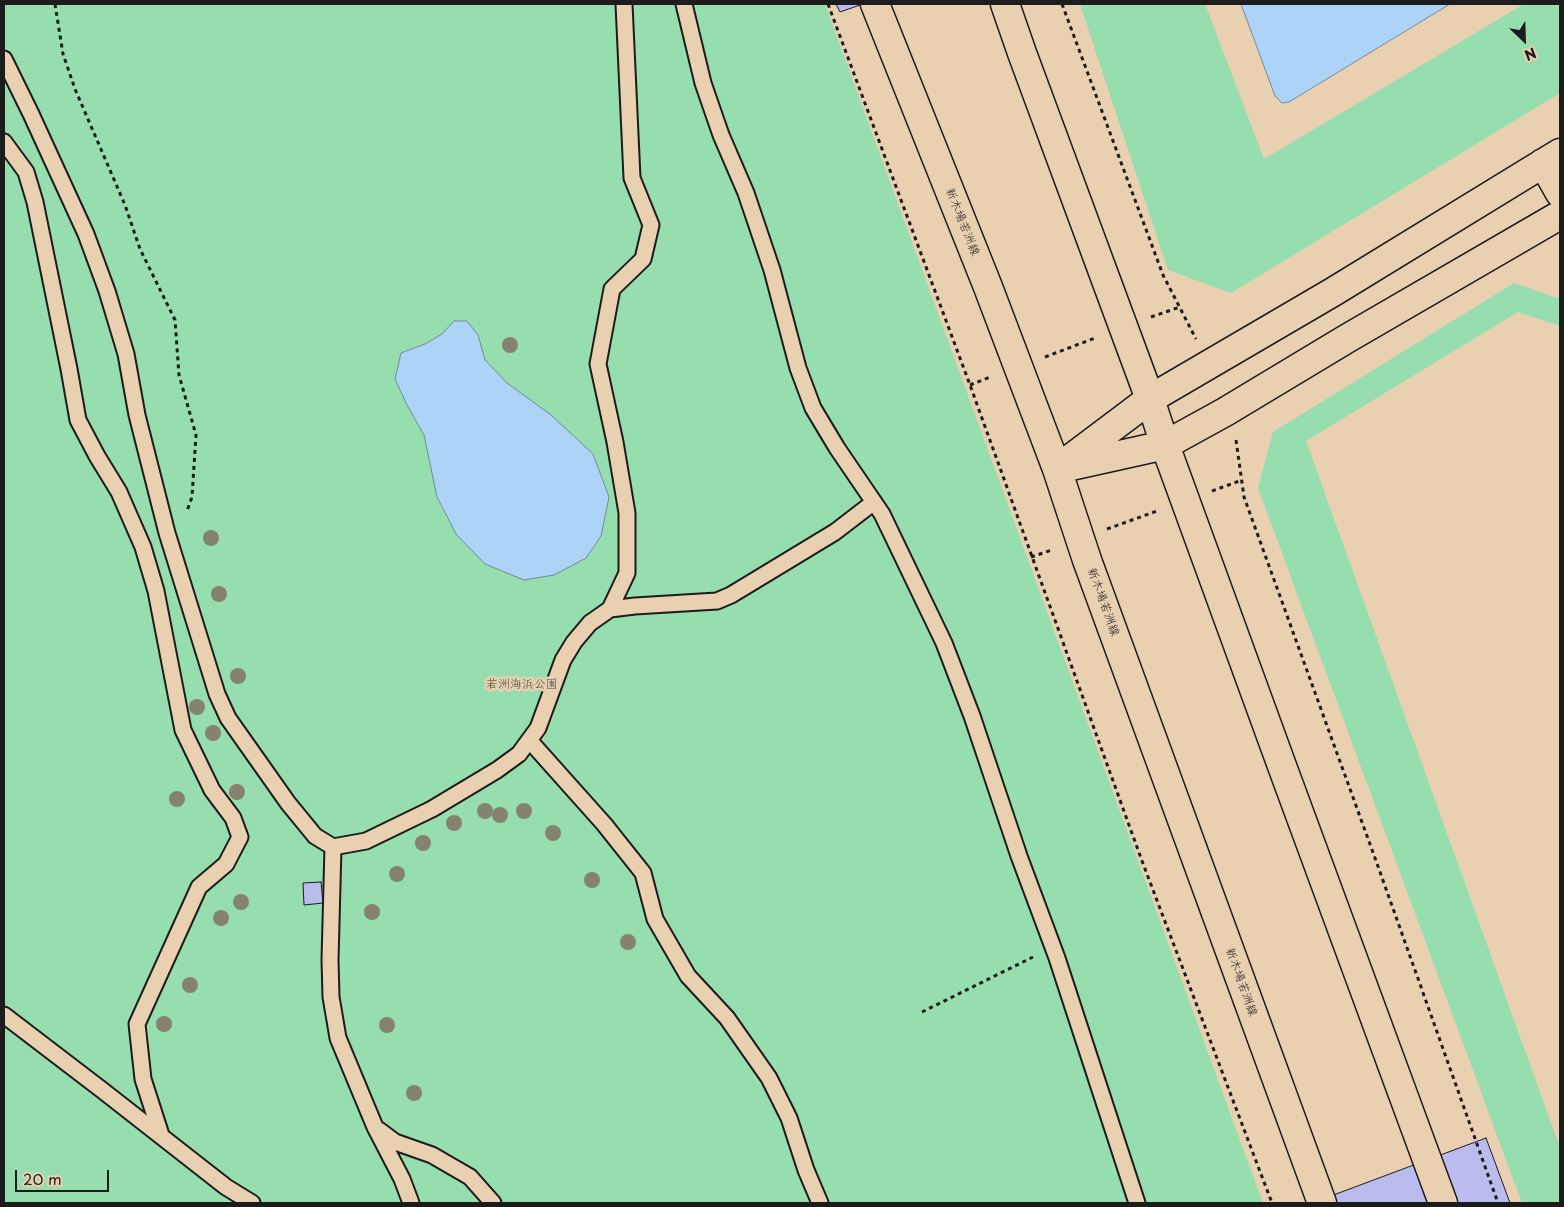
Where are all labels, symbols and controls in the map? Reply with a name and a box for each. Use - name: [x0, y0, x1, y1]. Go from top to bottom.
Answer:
- north arrow: [1499, 15, 1549, 65]
- text: N: [1521, 42, 1540, 66]
- street label: 新木場若洲線: [942, 186, 982, 258]
- street label: 新木場若洲線: [1084, 566, 1122, 638]
- park label: 若洲海浜公園: [486, 678, 558, 692]
- street label: 新木場若洲線: [1222, 946, 1260, 1018]
- scale bar: [18, 1160, 111, 1192]
- text: 20 m: [23, 1167, 62, 1190]

